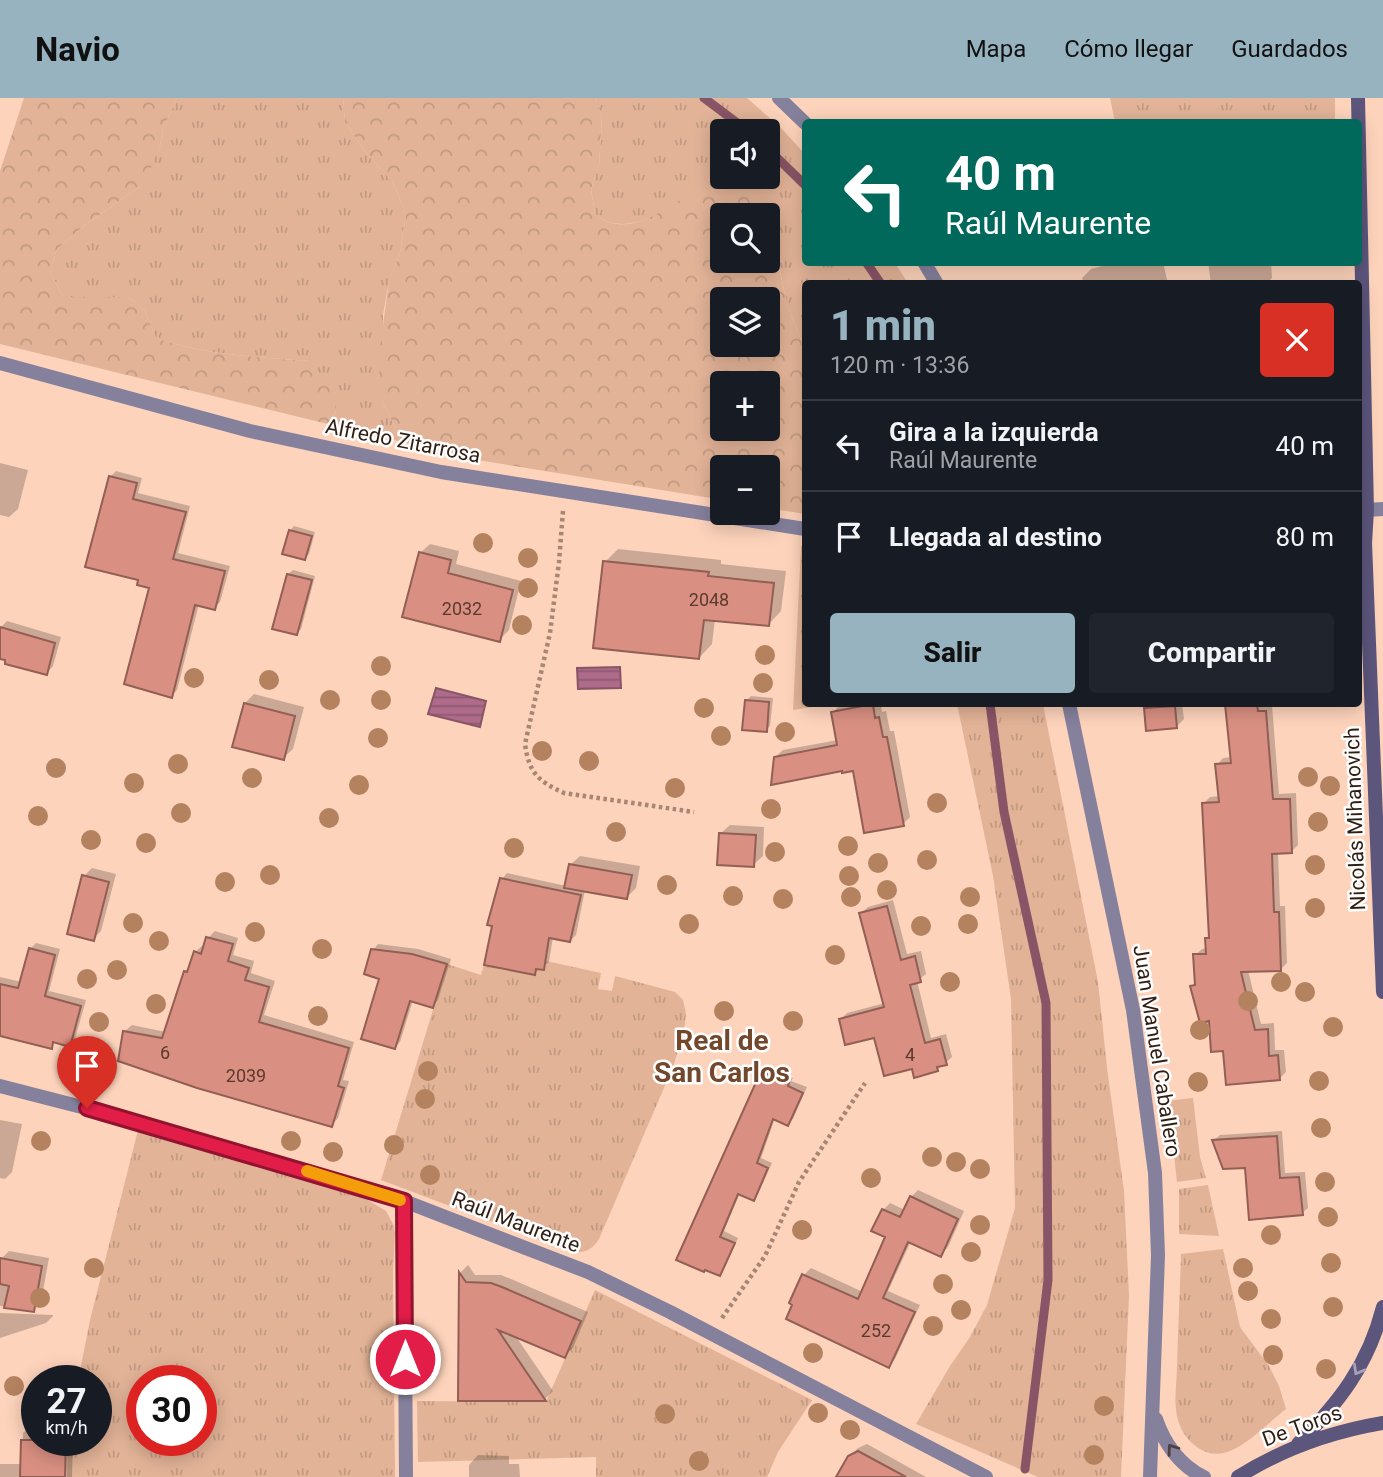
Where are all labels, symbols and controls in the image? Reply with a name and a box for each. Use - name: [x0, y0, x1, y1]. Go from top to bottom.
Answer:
- text: Navio: [35, 30, 120, 69]
- text: Mapa: [966, 35, 1026, 63]
- text: Cómo llegar: [1064, 35, 1193, 63]
- text: Guardados: [1231, 35, 1348, 63]
- map controls: [710, 119, 780, 525]
- button: sound: [710, 119, 780, 189]
- text: 40 m: [945, 145, 1056, 202]
- icon: left: [830, 147, 921, 238]
- button: search: [710, 203, 780, 273]
- text: Raúl Maurente: [945, 204, 1151, 242]
- button: layers: [710, 287, 780, 357]
- text: 1 min: [830, 301, 936, 350]
- button: close: [1260, 303, 1334, 377]
- text: 120 m · 13:36: [830, 352, 969, 379]
- button: +: [710, 371, 780, 441]
- street label: Alfredo Zitarrosa: [323, 414, 483, 468]
- text: Gira a la izquierda: [889, 417, 1099, 447]
- icon: left: [830, 427, 868, 465]
- text: 40 m: [1276, 431, 1334, 461]
- text: Raúl Maurente: [889, 447, 1037, 474]
- button: −: [710, 455, 780, 525]
- icon: arrive: [830, 518, 868, 556]
- text: Llegada al destino: [889, 522, 1102, 552]
- text: 80 m: [1276, 522, 1334, 552]
- house number: 2048: [689, 589, 729, 610]
- house number: 2032: [442, 598, 482, 619]
- button: Salir: [830, 613, 1075, 693]
- button: Compartir: [1089, 613, 1334, 693]
- street label: Nicolás Mihanovich: [1340, 727, 1370, 911]
- street label: Juan Manuel Caballero: [1128, 943, 1186, 1159]
- district label: Real de San Carlos: [654, 1024, 790, 1089]
- pin: [57, 1036, 117, 1108]
- house number: 6: [160, 1042, 170, 1063]
- house number: 4: [905, 1044, 915, 1065]
- icon: arrive: [68, 1047, 106, 1085]
- house number: 2039: [226, 1065, 266, 1086]
- street label: Raúl Maurente: [449, 1187, 583, 1257]
- house number: 252: [861, 1320, 891, 1341]
- position arrow: [368, 1322, 442, 1396]
- one-way arrow: [1353, 1363, 1366, 1376]
- speed limit sign: 30: [126, 1365, 217, 1456]
- text: 27: [46, 1381, 87, 1422]
- street label: De Toros: [1259, 1401, 1345, 1451]
- text: km/h: [45, 1417, 88, 1438]
- one-way arrow: [1168, 1444, 1180, 1457]

